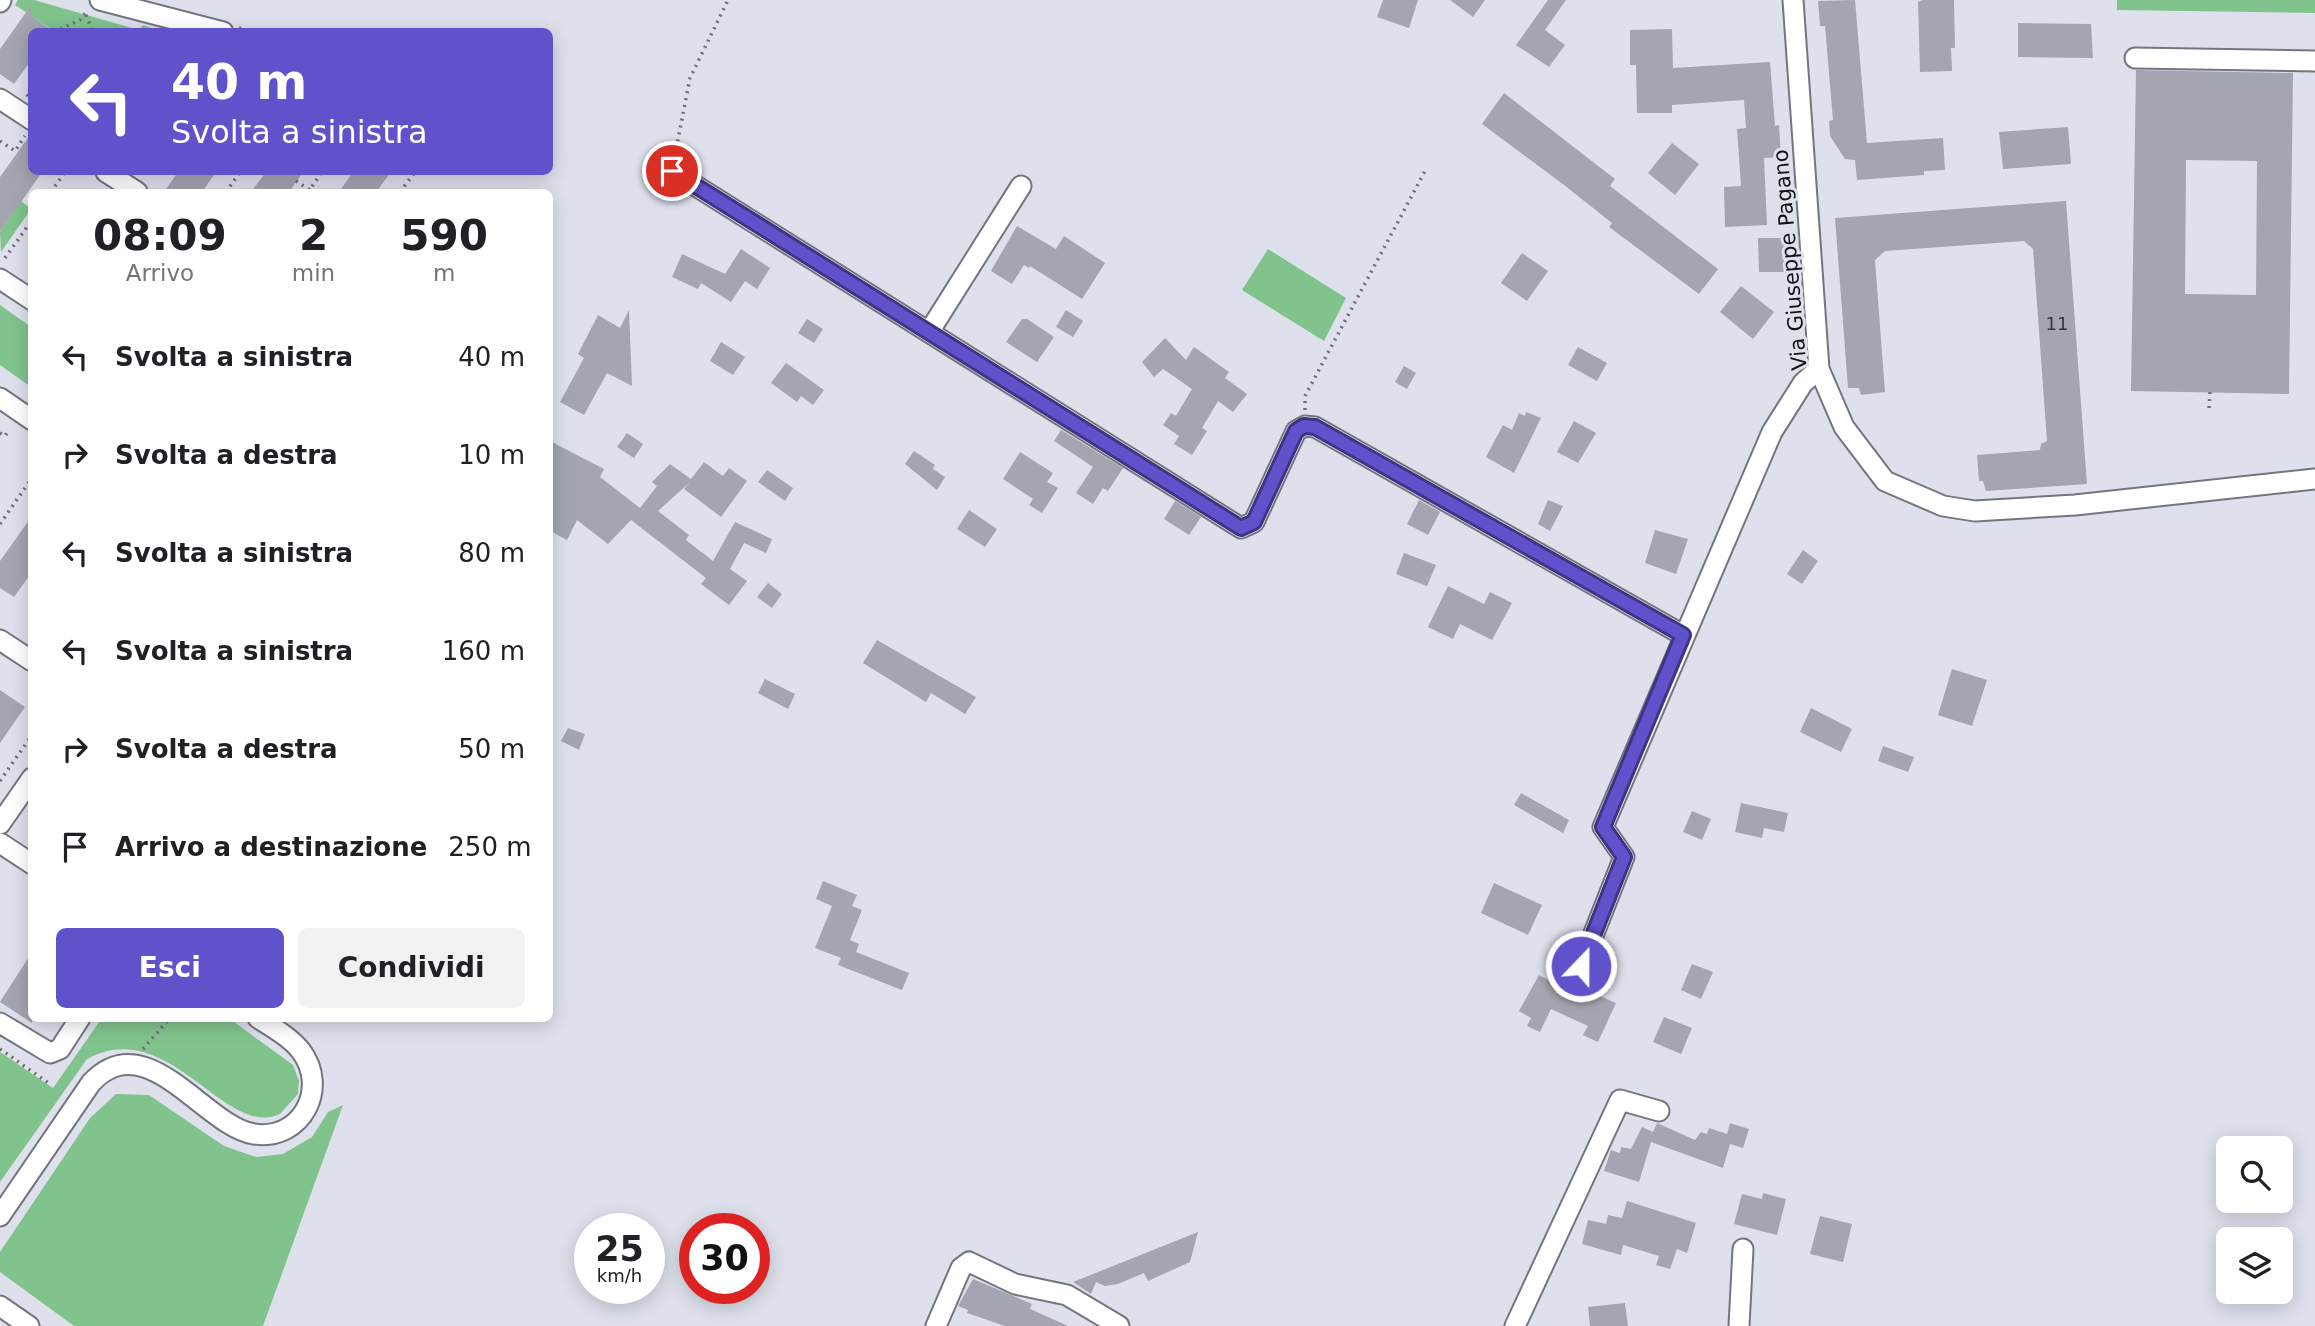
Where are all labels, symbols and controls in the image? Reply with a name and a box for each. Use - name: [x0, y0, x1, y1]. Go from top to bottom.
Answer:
- text: 40 m: [171, 54, 307, 111]
- icon: left: [56, 56, 147, 147]
- text: Svolta a sinistra: [171, 113, 428, 151]
- pin: [642, 141, 702, 201]
- street label: Via Giuseppe Pagano: [1768, 148, 1812, 372]
- icon: arrive: [653, 152, 691, 190]
- text: 08:09: [93, 211, 227, 260]
- text: 2: [299, 211, 328, 260]
- text: 590: [400, 211, 488, 260]
- text: Arrivo: [126, 260, 194, 286]
- text: min: [292, 260, 335, 286]
- text: m: [433, 260, 455, 286]
- house number: 11: [2046, 313, 2068, 334]
- icon: left: [56, 338, 94, 376]
- text: Svolta a sinistra: [115, 342, 353, 372]
- text: 40 m: [458, 342, 525, 372]
- icon: right: [56, 436, 94, 474]
- text: Svolta a destra: [115, 440, 338, 470]
- text: 10 m: [458, 440, 525, 470]
- icon: left: [56, 534, 94, 572]
- text: Svolta a sinistra: [115, 538, 353, 568]
- text: 80 m: [458, 538, 525, 568]
- icon: left: [56, 632, 94, 670]
- text: Svolta a sinistra: [115, 636, 353, 666]
- text: 160 m: [442, 636, 525, 666]
- icon: right: [56, 730, 94, 768]
- text: Svolta a destra: [115, 734, 338, 764]
- text: 50 m: [458, 734, 525, 764]
- icon: arrive: [56, 828, 94, 866]
- text: Arrivo a destinazione: [115, 832, 427, 862]
- text: 250 m: [448, 832, 532, 862]
- button: Esci: [56, 928, 284, 1008]
- button: Condividi: [298, 928, 525, 1008]
- position arrow: [1544, 929, 1618, 1003]
- map controls: [2216, 1136, 2293, 1304]
- button: search: [2216, 1136, 2293, 1213]
- speed limit sign: 30: [679, 1213, 770, 1304]
- button: layers: [2216, 1227, 2293, 1304]
- text: 25: [595, 1229, 644, 1269]
- text: km/h: [597, 1265, 642, 1286]

